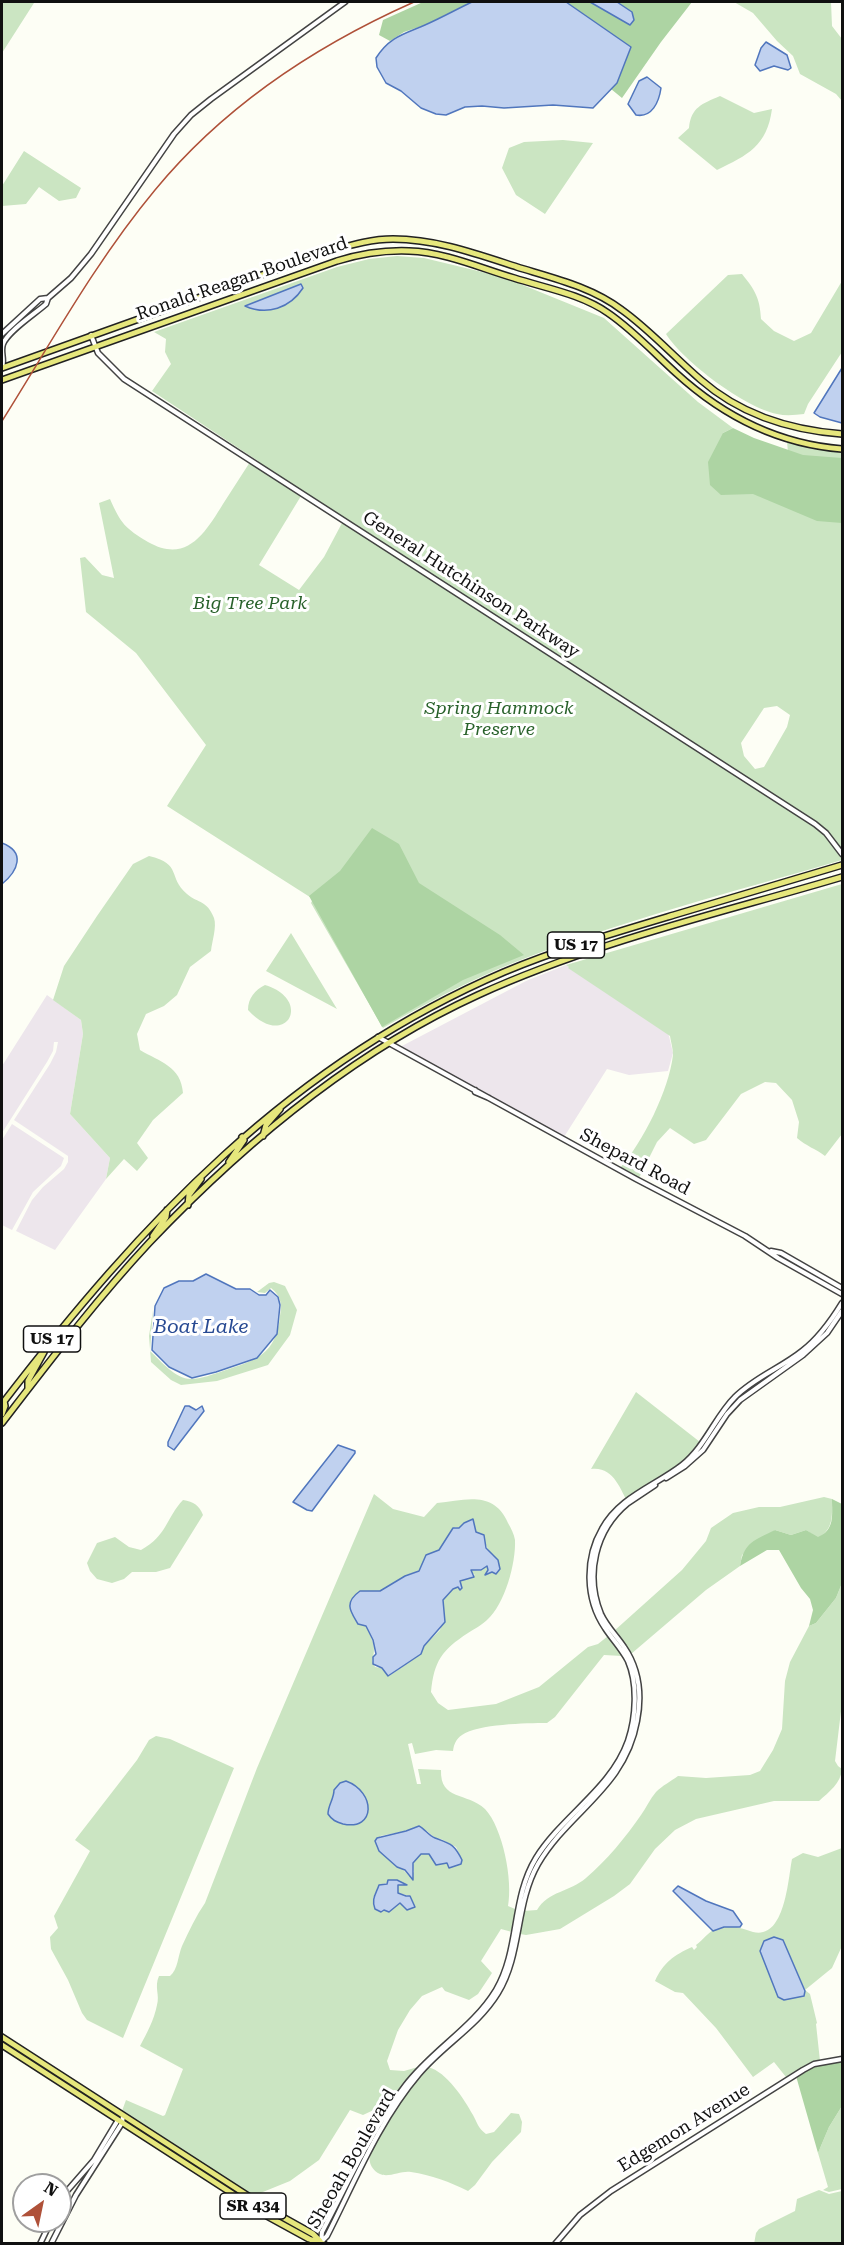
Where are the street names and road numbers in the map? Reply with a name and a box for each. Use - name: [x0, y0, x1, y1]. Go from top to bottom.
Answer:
- street label: Ronald Reagan Boulevard: [133, 233, 351, 325]
- street label: General Hutchinson Parkway: [359, 507, 583, 663]
- road number: US 17: [548, 932, 604, 958]
- street label: Shepard Road: [576, 1124, 694, 1200]
- road number: US 17: [23, 1326, 80, 1352]
- street label: Edgemon Avenue: [614, 2079, 754, 2177]
- street label: Sheoah Boulevard: [303, 2085, 401, 2233]
- road number: SR 434: [220, 2193, 286, 2219]

